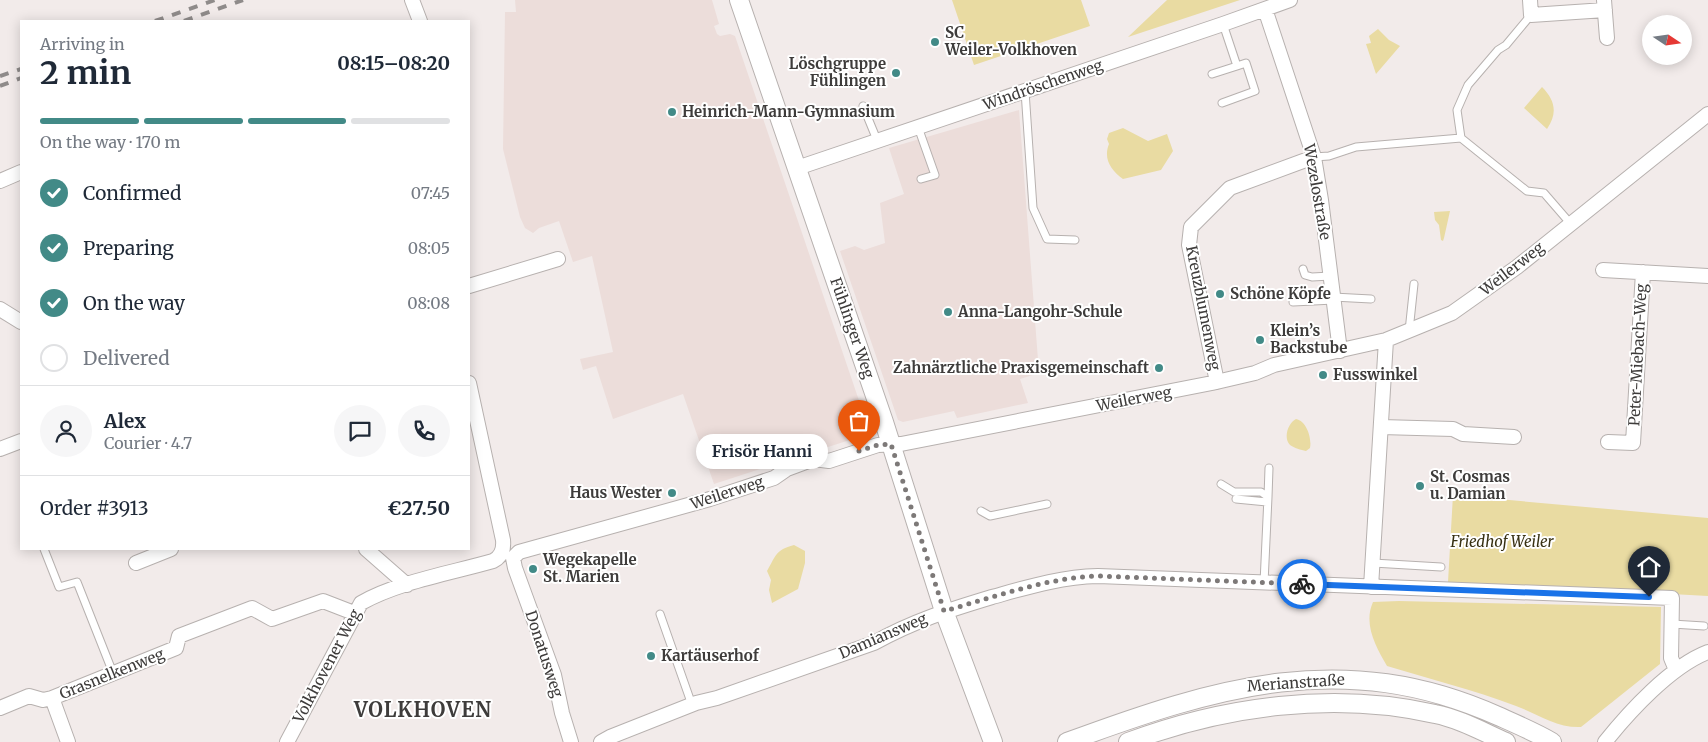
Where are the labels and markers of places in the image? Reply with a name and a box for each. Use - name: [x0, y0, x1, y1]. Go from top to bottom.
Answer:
- place label: SC Weiler-Volkhoven: [944, 23, 1077, 59]
- marker: SC Weiler-Volkhoven: [929, 36, 941, 48]
- place label: Löschgruppe Fühlingen: [789, 54, 886, 90]
- marker: Löschgruppe Fühlingen: [890, 67, 902, 79]
- place label: Heinrich-Mann-Gymnasium: [682, 102, 895, 121]
- marker: Heinrich-Mann-Gymnasium: [666, 106, 678, 118]
- place label: Schöne Köpfe: [1230, 284, 1331, 303]
- marker: Schöne Köpfe: [1214, 288, 1226, 300]
- place label: Anna-Langohr-Schule: [957, 302, 1122, 321]
- marker: Anna-Langohr-Schule: [942, 306, 954, 318]
- place label: Klein’s Backstube: [1270, 321, 1347, 357]
- marker: Klein’s Backstube: [1254, 334, 1266, 346]
- place label: Zahnärztliche Praxisgemeinschaft: [893, 358, 1149, 377]
- marker: Zahnärztliche Praxisgemeinschaft: [1153, 362, 1165, 374]
- place label: Fusswinkel: [1333, 365, 1418, 384]
- marker: Fusswinkel: [1317, 369, 1329, 381]
- pin: [838, 400, 880, 451]
- callout: Frisör Hanni: [696, 434, 829, 468]
- place label: St. Cosmas u. Damian: [1430, 467, 1510, 503]
- marker: St. Cosmas u. Damian: [1414, 480, 1426, 492]
- place label: Haus Wester: [570, 483, 662, 502]
- marker: Haus Wester: [666, 487, 678, 499]
- pin: [1628, 546, 1670, 597]
- place label: Wegekapelle St. Marien: [542, 550, 637, 586]
- marker: Wegekapelle St. Marien: [527, 563, 539, 575]
- place label: Kartäuserhof: [661, 646, 760, 665]
- marker: Kartäuserhof: [645, 650, 657, 662]

